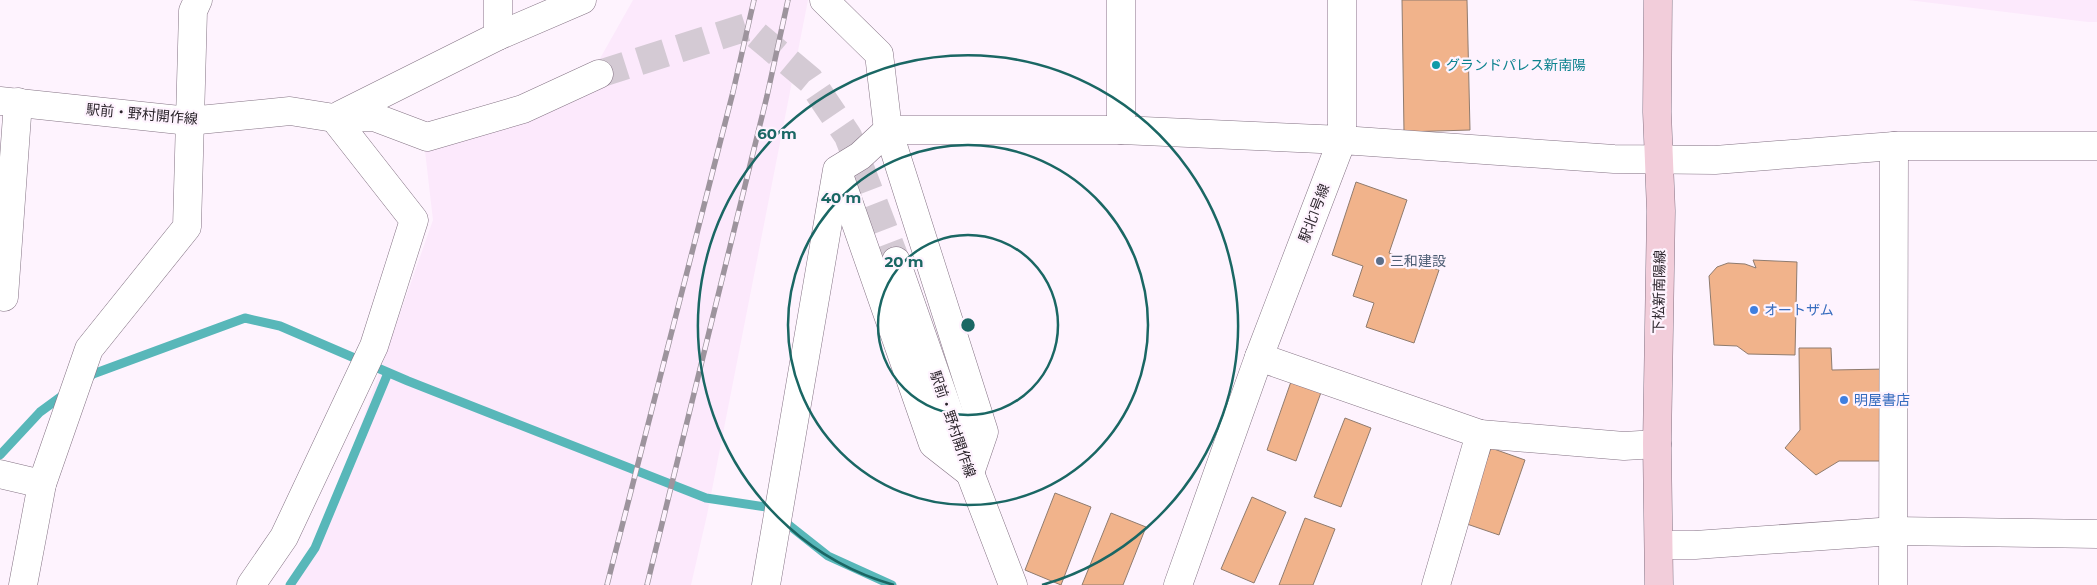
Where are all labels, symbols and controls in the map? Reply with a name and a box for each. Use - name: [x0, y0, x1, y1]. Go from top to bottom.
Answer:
- place label: グランドパレス新南陽: [1446, 56, 1586, 74]
- marker: グランドパレス新南陽: [1430, 59, 1442, 71]
- street label: 駅前・野村開作線: [85, 100, 199, 128]
- text: 60 m: [757, 124, 797, 143]
- street label: 駅北1号線: [1295, 181, 1333, 245]
- text: 40 m: [821, 188, 861, 207]
- street label: 下松新南陽線: [1649, 250, 1669, 334]
- text: 20 m: [884, 252, 924, 271]
- place label: 三和建設: [1390, 252, 1446, 270]
- marker: 三和建設: [1374, 255, 1386, 267]
- place label: オートザム: [1764, 301, 1834, 319]
- marker: オートザム: [1748, 304, 1760, 316]
- centre of rings: [959, 316, 977, 334]
- street label: 駅前・野村開作線: [926, 368, 980, 480]
- place label: 明屋書店: [1854, 391, 1910, 409]
- marker: 明屋書店: [1838, 394, 1850, 406]

